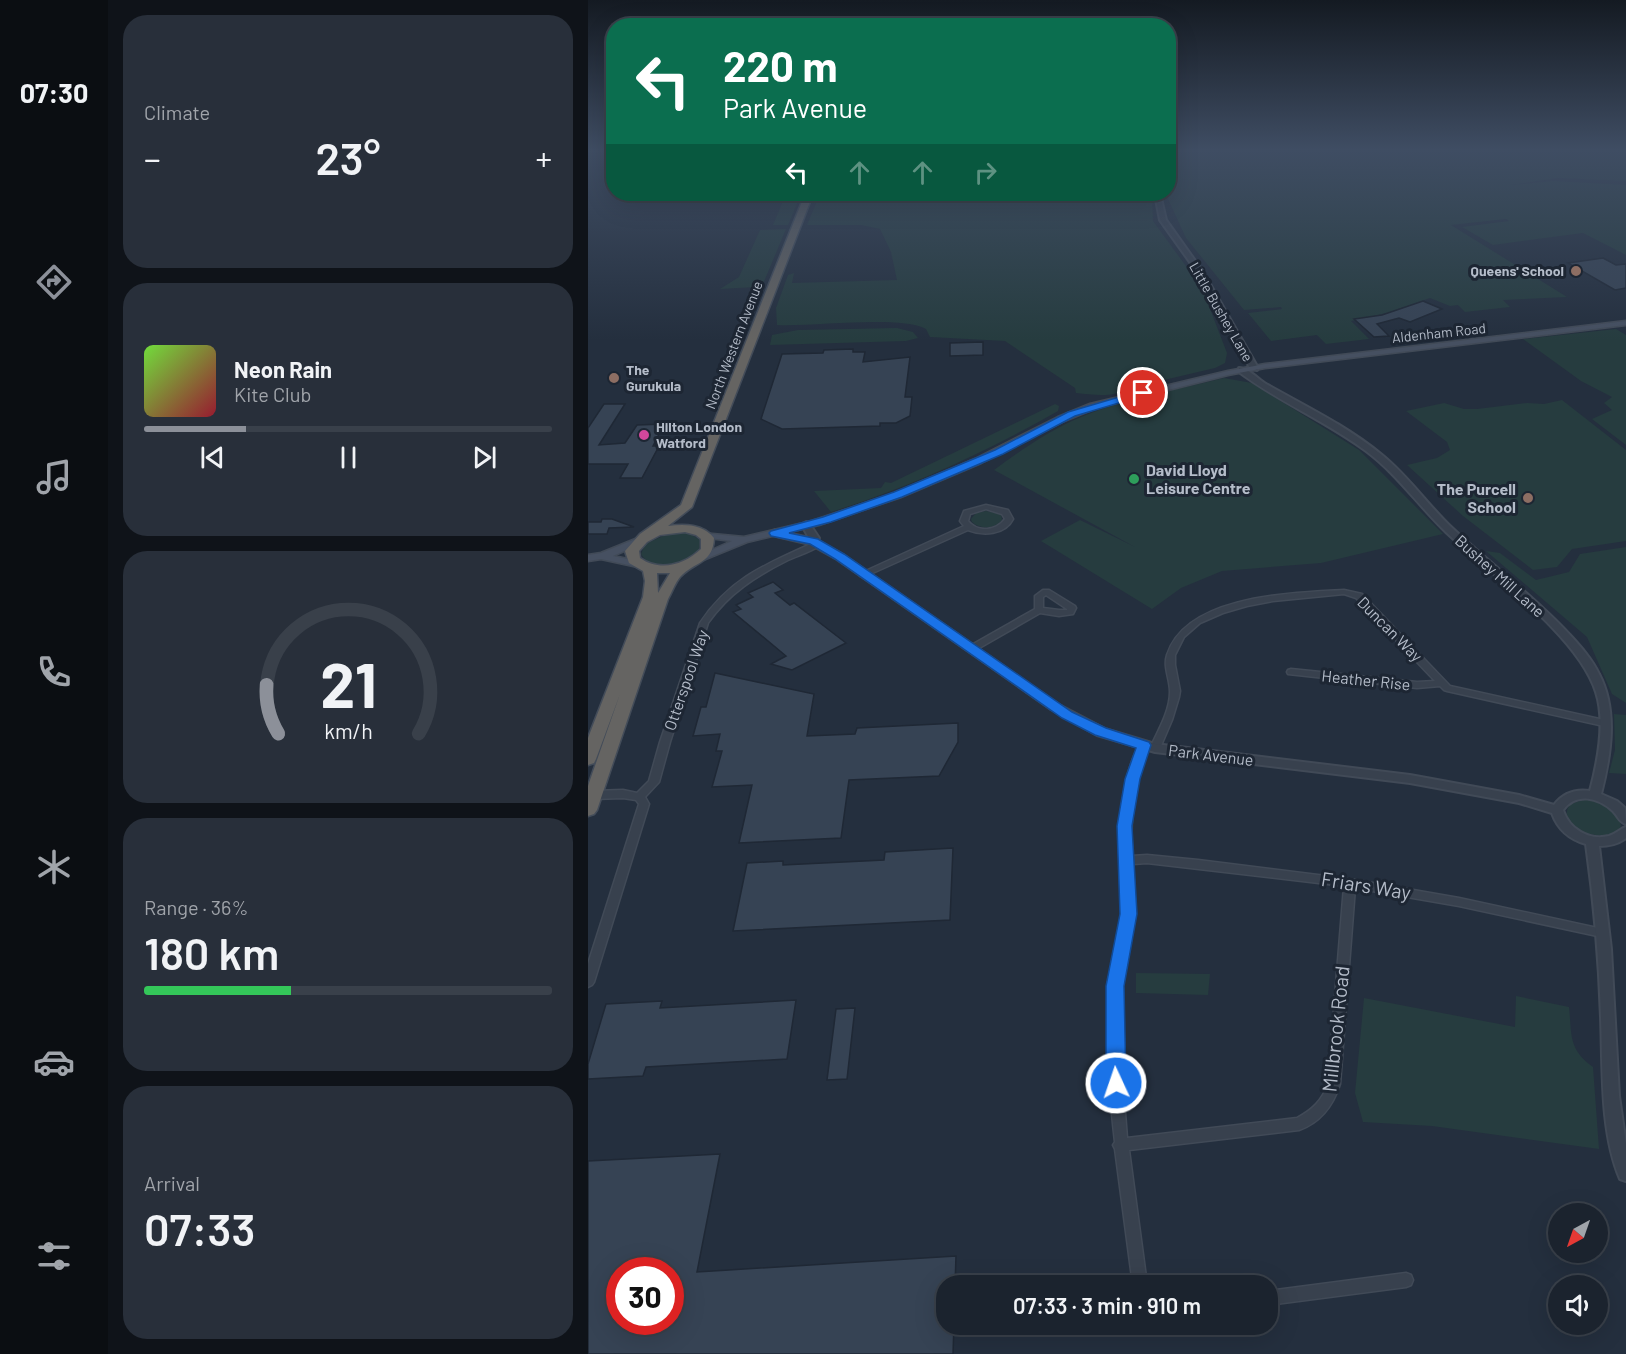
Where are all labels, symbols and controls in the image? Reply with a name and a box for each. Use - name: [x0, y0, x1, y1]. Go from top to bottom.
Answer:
- text: 220 m: [723, 40, 837, 90]
- icon: left: [624, 42, 702, 120]
- text: 07:30: [20, 76, 88, 108]
- text: Park Avenue: [723, 91, 867, 123]
- text: Climate: [144, 100, 210, 124]
- text: 23°: [315, 130, 381, 184]
- text: −: [144, 138, 161, 178]
- text: +: [536, 138, 552, 178]
- icon: left: [780, 156, 813, 189]
- icon: ahead: [843, 156, 876, 189]
- icon: ahead: [906, 156, 939, 189]
- icon: right: [969, 156, 1002, 189]
- street label: Little Bushey Lane: [1186, 259, 1257, 365]
- icon: directions: [33, 261, 75, 303]
- place label: Queens' School: [1471, 262, 1564, 279]
- marker: Queens' School: [1569, 264, 1583, 278]
- street label: North Western Avenue: [701, 278, 766, 411]
- street label: Aldenham Road: [1391, 319, 1487, 346]
- text: Neon Rain: [234, 356, 332, 382]
- place label: The Gurukula: [626, 361, 681, 394]
- pin: [1117, 367, 1168, 418]
- marker: The Gurukula: [607, 371, 621, 385]
- icon: arrive: [1126, 376, 1159, 409]
- text: Kite Club: [234, 382, 311, 406]
- place label: Hilton London Watford: [656, 418, 742, 451]
- marker: Hilton London Watford: [637, 428, 651, 442]
- icon: previous: [196, 441, 229, 474]
- icon: pause: [332, 441, 365, 474]
- icon: next: [468, 441, 501, 474]
- icon: music: [33, 456, 75, 498]
- place label: David Lloyd Leisure Centre: [1146, 460, 1251, 497]
- marker: David Lloyd Leisure Centre: [1127, 472, 1141, 486]
- place label: The Purcell School: [1437, 479, 1516, 516]
- marker: The Purcell School: [1521, 491, 1535, 505]
- street label: Bushey Mill Lane: [1452, 530, 1549, 621]
- street label: Duncan Way: [1354, 592, 1427, 665]
- street label: Otterspool Way: [659, 626, 712, 733]
- text: 21: [320, 646, 376, 720]
- icon: phone: [33, 651, 75, 693]
- street label: Heather Rise: [1321, 665, 1411, 694]
- text: km/h: [324, 718, 372, 743]
- street label: Park Avenue: [1167, 740, 1255, 769]
- icon: climate: [33, 846, 75, 888]
- street label: Friars Way: [1320, 866, 1413, 904]
- text: Range · 36%: [144, 895, 248, 919]
- text: 180 km: [144, 925, 279, 979]
- street label: Millbrook Road: [1316, 965, 1354, 1093]
- icon: car: [33, 1041, 75, 1083]
- position arrow: [1084, 1051, 1148, 1115]
- text: Arrival: [144, 1171, 200, 1195]
- text: 07:33: [144, 1201, 255, 1255]
- north arrow: [1548, 1203, 1608, 1263]
- map controls: [1548, 1203, 1608, 1335]
- icon: filters: [33, 1235, 75, 1277]
- speed limit sign: 30: [606, 1257, 684, 1335]
- button: sound: [1548, 1275, 1608, 1335]
- text: 07:33 · 3 min · 910 m: [1013, 1292, 1201, 1318]

